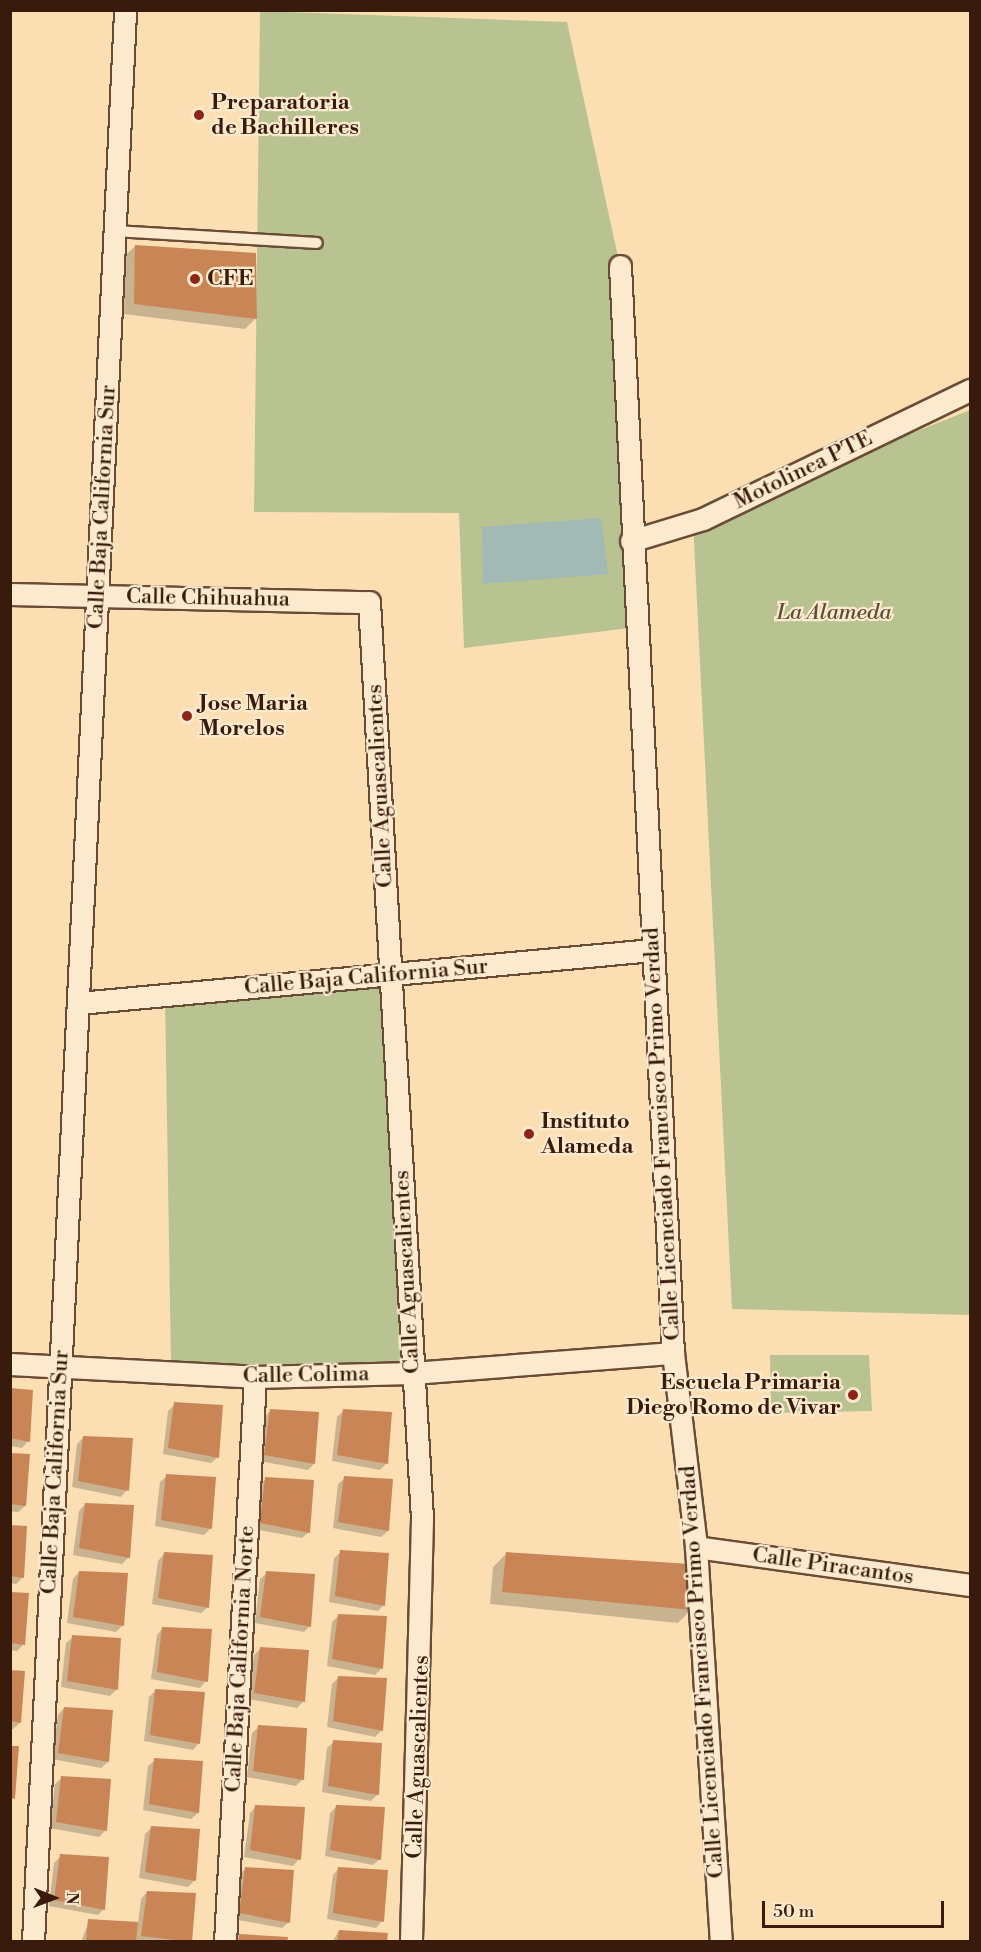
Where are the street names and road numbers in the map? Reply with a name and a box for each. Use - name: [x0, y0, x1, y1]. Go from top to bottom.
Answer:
- street label: Calle Baja California Sur: [82, 384, 122, 630]
- street label: Motolinea PTE: [729, 425, 877, 515]
- street label: Calle Chihuahua: [126, 583, 290, 613]
- street label: Calle Aguascalientes: [361, 683, 399, 889]
- street label: Calle Licenciado Francisco Primo Verdad: [638, 927, 686, 1341]
- street label: Calle Baja California Sur: [243, 953, 489, 1001]
- street label: Calle Aguascalientes: [388, 1169, 426, 1375]
- street label: Calle Baja California Sur: [35, 1349, 75, 1595]
- street label: Calle Colima: [242, 1361, 370, 1389]
- street label: Calle Licenciado Francisco Primo Verdad: [674, 1465, 730, 1879]
- street label: Calle Baja California Norte: [220, 1525, 260, 1793]
- street label: Calle Piracantos: [751, 1542, 915, 1590]
- street label: Calle Aguascalientes: [401, 1655, 435, 1859]

